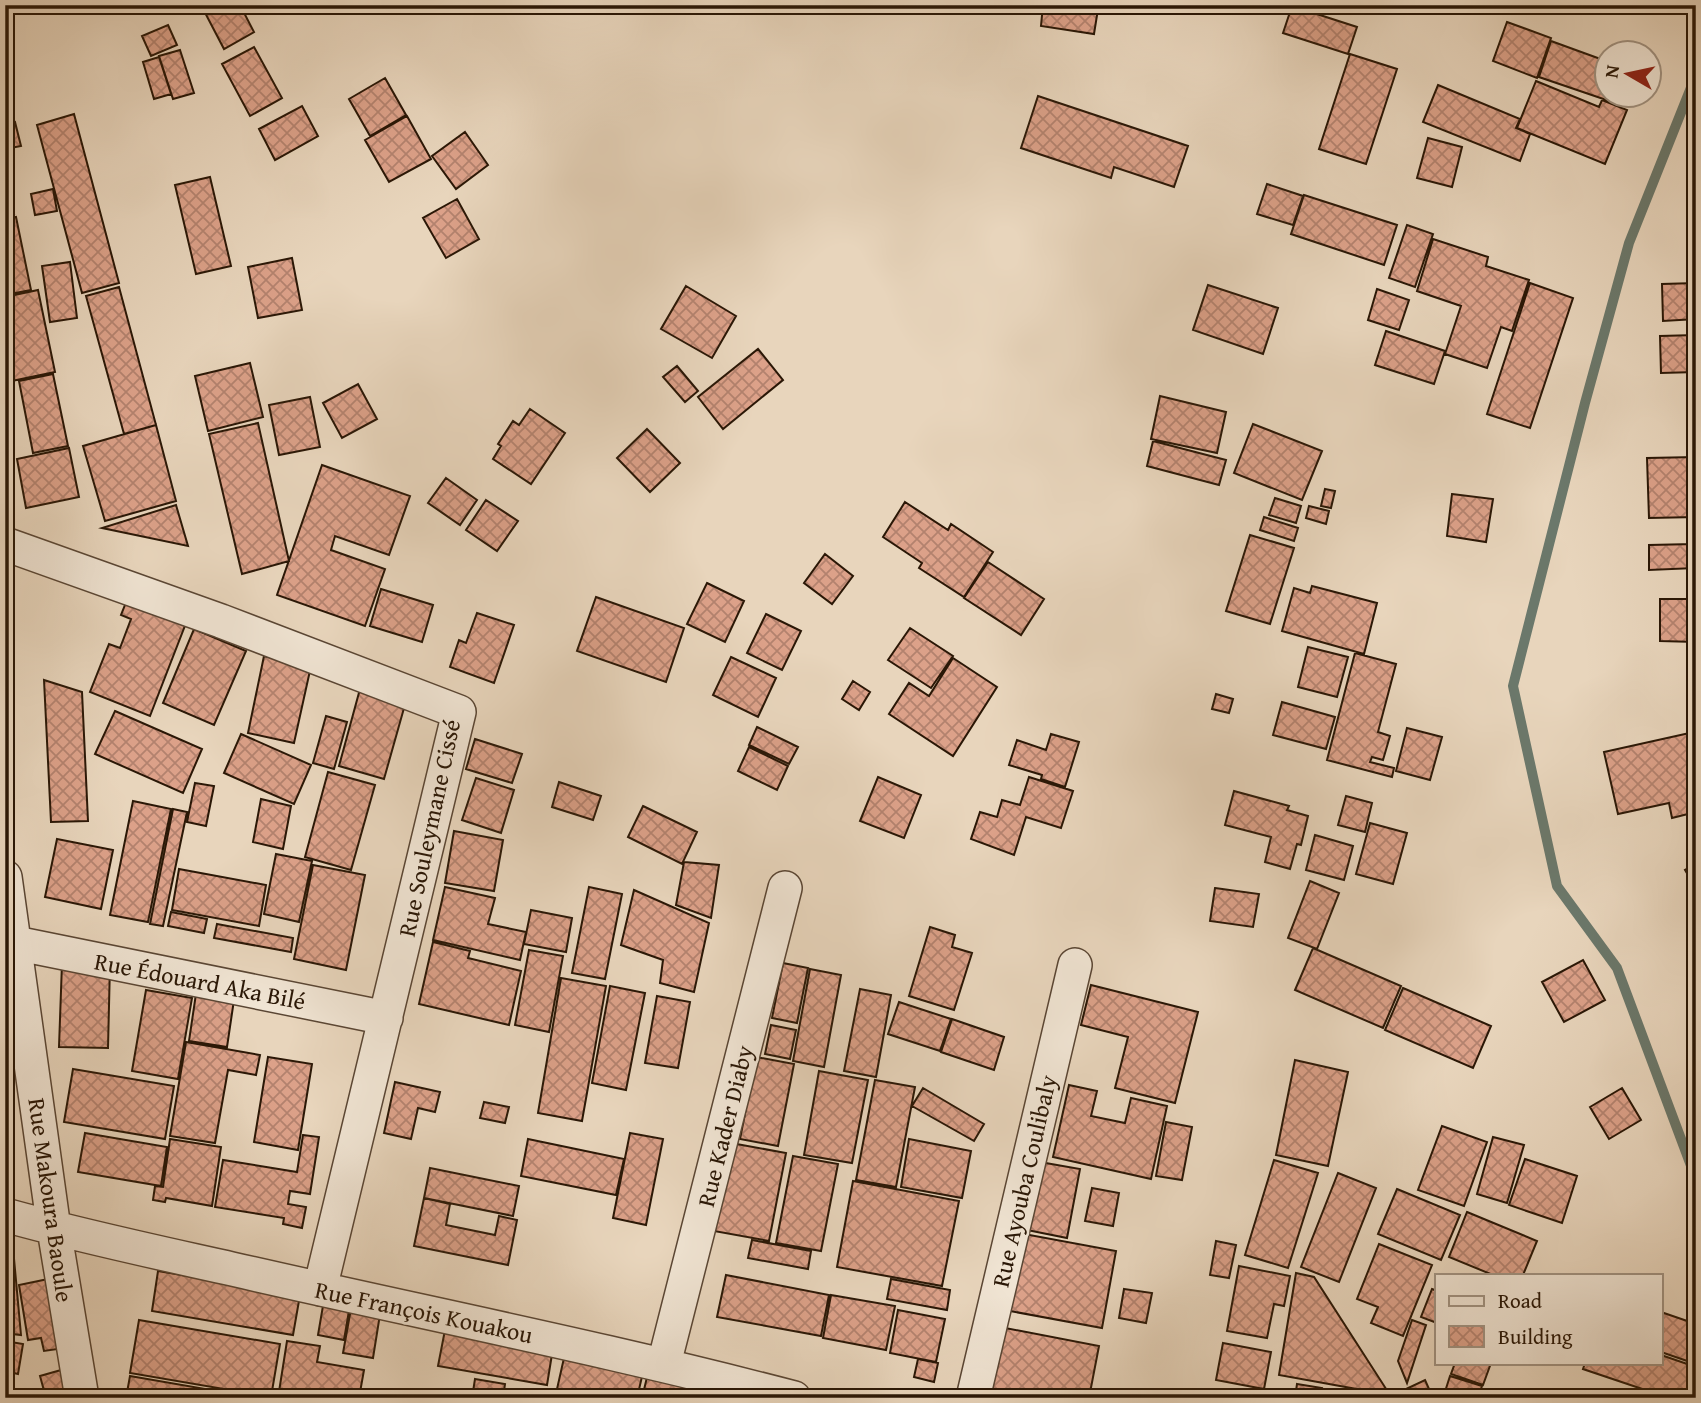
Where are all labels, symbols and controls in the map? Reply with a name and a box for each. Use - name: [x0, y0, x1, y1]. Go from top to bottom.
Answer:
- north arrow: [1592, 38, 1662, 108]
- text: N: [1596, 63, 1626, 80]
- street label: Rue Souleymane Cissé: [389, 716, 469, 940]
- street label: Rue Édouard Aka Bilé: [91, 943, 309, 1019]
- street label: Rue Kader Diaby: [688, 1042, 762, 1210]
- street label: Rue Ayouba Coulibaly: [983, 1071, 1065, 1291]
- street label: Rue Makoura Baoule: [19, 1096, 83, 1304]
- street label: Rue François Kouakou: [312, 1272, 536, 1352]
- legend: [1435, 1274, 1662, 1364]
- text: Road: [1498, 1285, 1543, 1316]
- text: Building: [1498, 1321, 1573, 1352]

